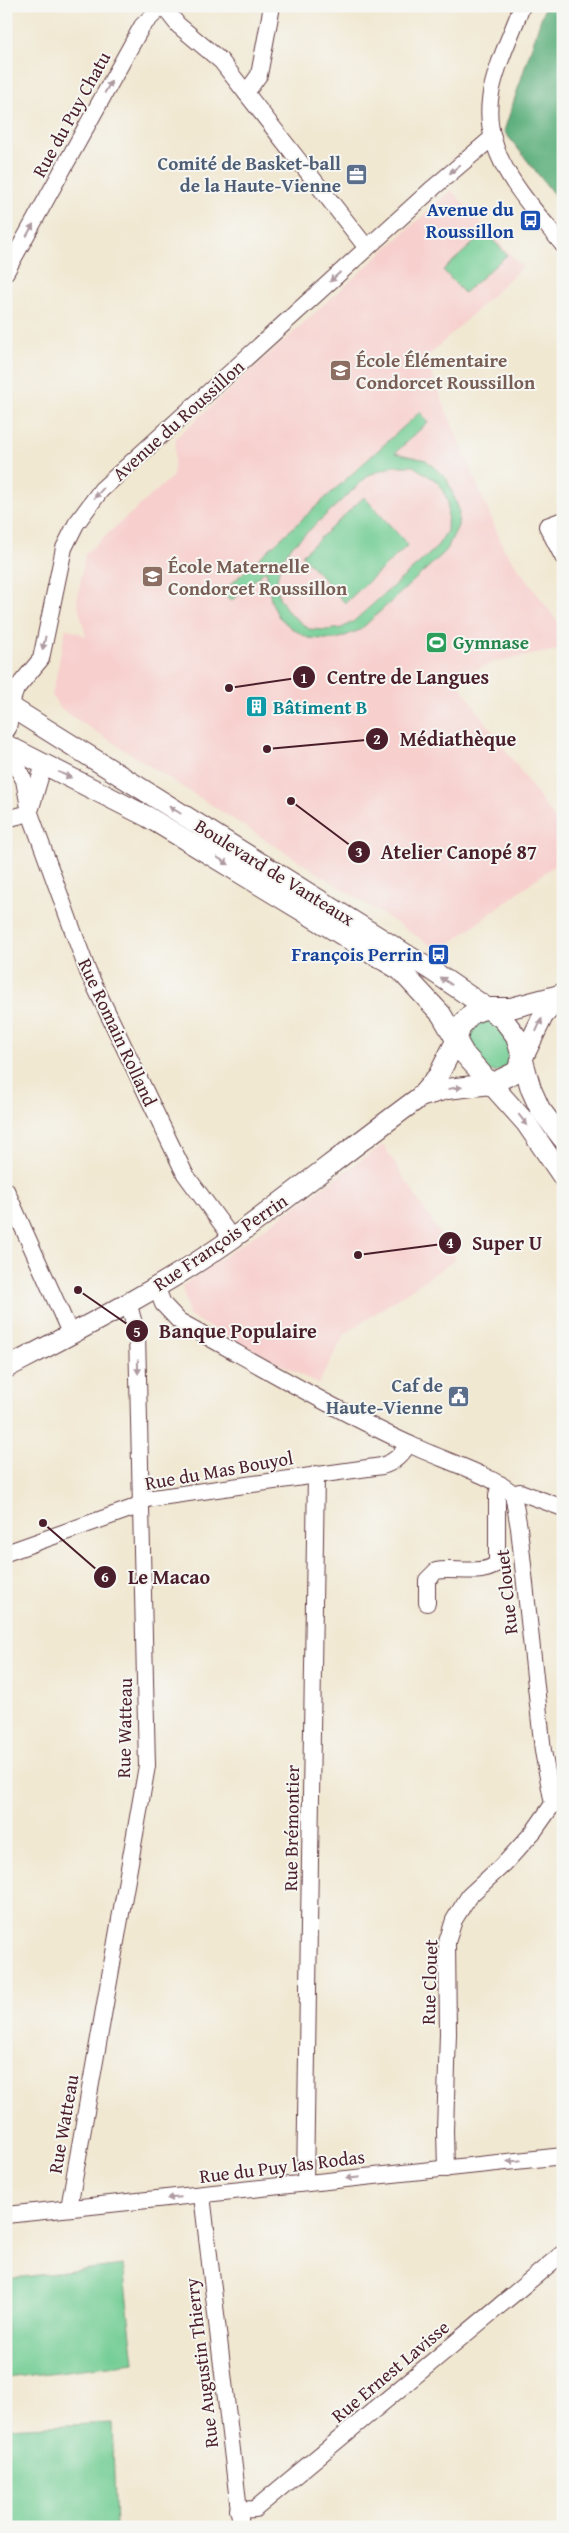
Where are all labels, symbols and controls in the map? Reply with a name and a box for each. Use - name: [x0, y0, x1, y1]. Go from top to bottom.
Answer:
- street label: Rue du Puy Chatu: [25, 45, 118, 182]
- one-way arrow: [104, 80, 112, 94]
- place label: Comité de Basket-ball de la Haute-Vienne: [157, 149, 341, 199]
- office icon: Comité de Basket-ball de la Haute-Vienne: [345, 162, 369, 186]
- one-way arrow: [449, 163, 462, 174]
- place label: Avenue du Roussillon: [426, 195, 515, 245]
- bus stop icon: Avenue du Roussillon: [518, 208, 542, 232]
- one-way arrow: [26, 222, 34, 237]
- one-way arrow: [329, 271, 341, 283]
- place label: École Élémentaire Condorcet Roussillon: [356, 346, 536, 396]
- street label: Avenue du Roussillon: [106, 353, 251, 487]
- school or university icon: École Élémentaire Condorcet Roussillon: [328, 359, 352, 383]
- one-way arrow: [93, 487, 104, 500]
- place label: École Maternelle Condorcet Roussillon: [168, 552, 348, 602]
- school or university icon: École Maternelle Condorcet Roussillon: [140, 565, 164, 589]
- place label: Gymnase: [453, 628, 529, 656]
- sports icon: Gymnase: [425, 630, 449, 654]
- one-way arrow: [40, 636, 48, 652]
- callout: Centre de Langues: [292, 660, 499, 695]
- text: Centre de Langues: [327, 662, 489, 691]
- text: 1: [300, 667, 308, 688]
- place label: Bâtiment B: [273, 693, 368, 721]
- building icon: Bâtiment B: [245, 695, 269, 719]
- callout: Médiathèque: [364, 721, 526, 756]
- text: Médiathèque: [400, 724, 516, 753]
- text: 2: [373, 728, 381, 749]
- one-way arrow: [58, 771, 72, 779]
- one-way arrow: [169, 805, 182, 815]
- street label: Boulevard de Vanteaux: [190, 811, 361, 933]
- callout: Atelier Canopé 87: [346, 834, 547, 869]
- text: Atelier Canopé 87: [381, 837, 537, 866]
- text: 3: [355, 841, 363, 862]
- one-way arrow: [217, 856, 230, 866]
- place label: François Perrin: [292, 940, 424, 968]
- bus stop icon: François Perrin: [427, 942, 451, 966]
- street label: Rue Romain Rolland: [71, 953, 165, 1112]
- one-way arrow: [439, 976, 453, 986]
- one-way arrow: [535, 1018, 543, 1032]
- one-way arrow: [447, 1084, 463, 1092]
- one-way arrow: [518, 1113, 529, 1126]
- street label: Rue François Perrin: [147, 1186, 293, 1297]
- callout: Super U: [437, 1225, 552, 1260]
- text: Super U: [472, 1228, 542, 1257]
- text: 4: [446, 1232, 454, 1253]
- callout: Banque Populaire: [124, 1314, 327, 1349]
- text: Banque Populaire: [159, 1316, 317, 1345]
- text: 5: [133, 1321, 141, 1342]
- one-way arrow: [134, 1359, 142, 1375]
- place label: Caf de Haute-Vienne: [326, 1371, 443, 1421]
- public building icon: Caf de Haute-Vienne: [447, 1384, 471, 1408]
- street label: Rue du Mas Bouyol: [143, 1443, 295, 1497]
- street label: Rue Clouet: [488, 1548, 524, 1636]
- callout: Le Macao: [92, 1559, 220, 1594]
- text: Le Macao: [128, 1562, 210, 1591]
- text: 6: [101, 1566, 109, 1587]
- street label: Rue Watteau: [109, 1677, 139, 1778]
- street label: Rue Brémontier: [276, 1764, 306, 1891]
- street label: Rue Clouet: [414, 1938, 444, 2025]
- street label: Rue Watteau: [41, 2071, 86, 2176]
- street label: Rue du Puy las Rodas: [198, 2142, 366, 2190]
- one-way arrow: [506, 2157, 522, 2165]
- one-way arrow: [344, 2174, 360, 2182]
- one-way arrow: [166, 2194, 182, 2202]
- street label: Rue Augustin Thierry: [177, 2276, 225, 2450]
- street label: Rue Ernest Lavisse: [325, 2313, 455, 2429]

